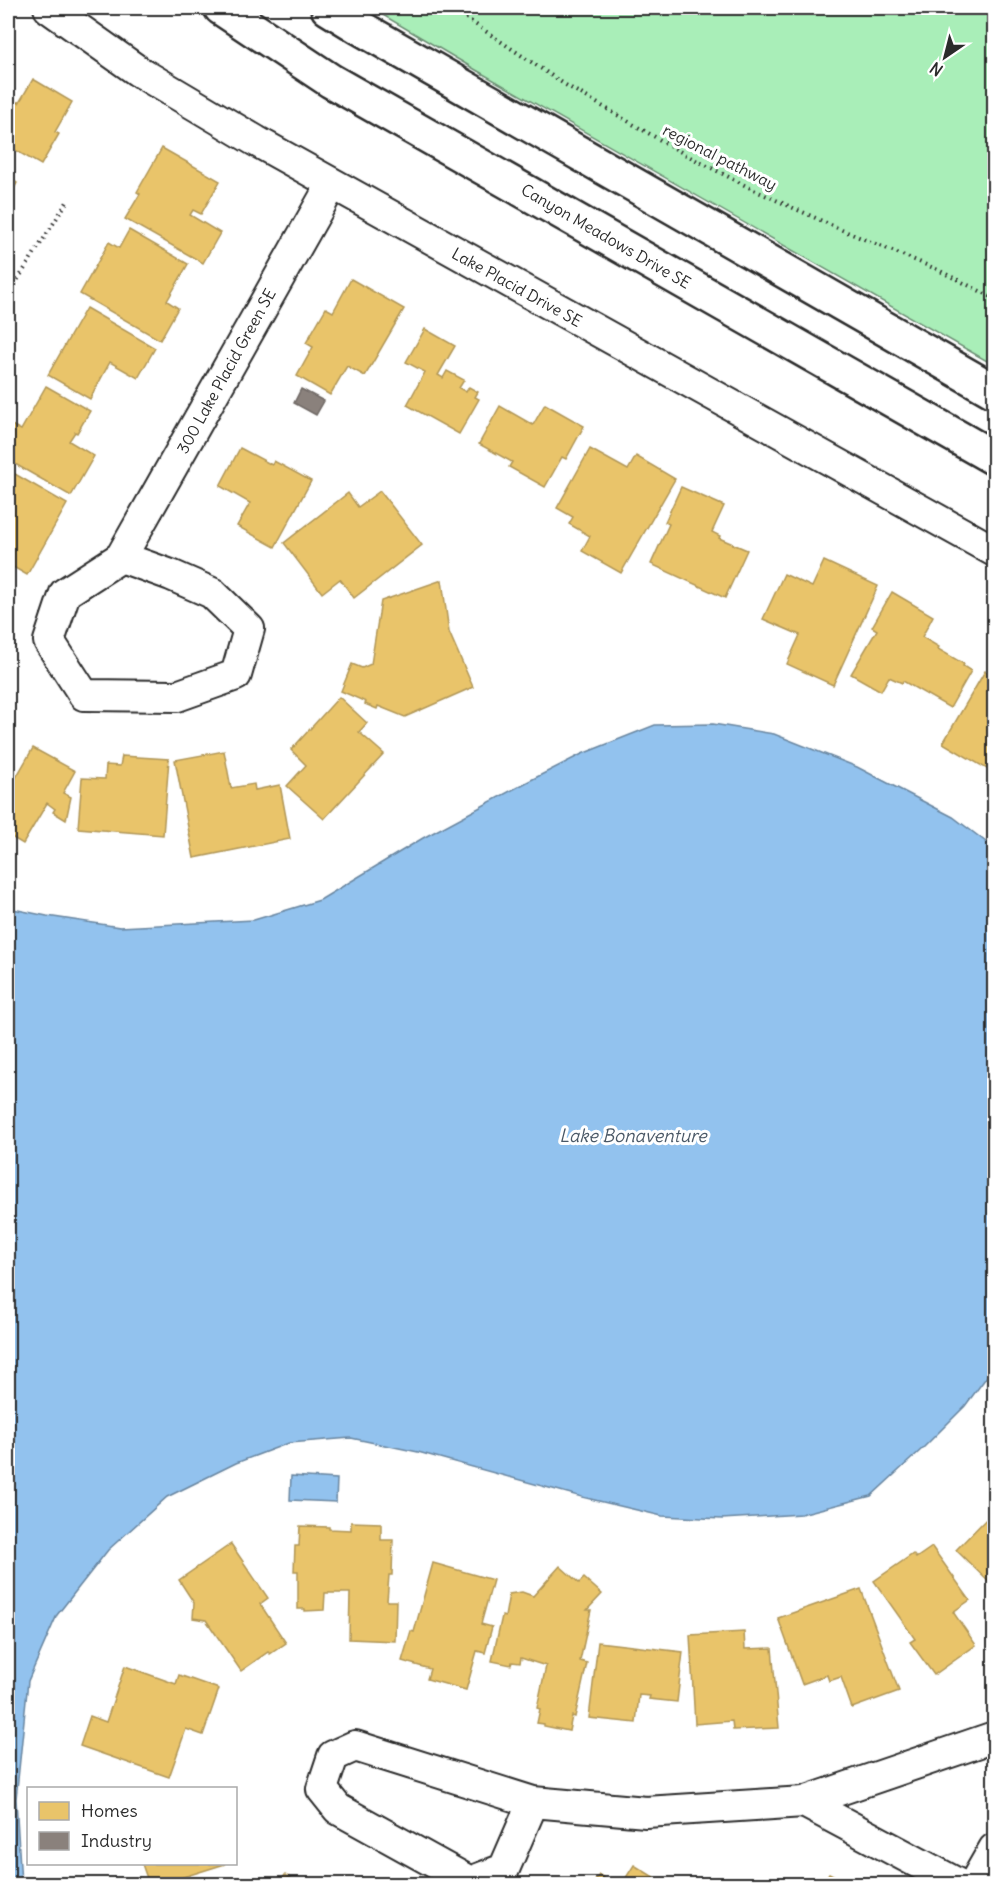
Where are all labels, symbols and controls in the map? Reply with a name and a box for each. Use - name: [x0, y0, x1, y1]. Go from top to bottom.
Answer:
- north arrow: [915, 27, 975, 87]
- text: N: [926, 58, 947, 81]
- street label: regional pathway: [660, 120, 780, 194]
- street label: Canyon Meadows Drive SE: [518, 179, 694, 293]
- street label: Lake Placid Drive SE: [449, 243, 585, 331]
- street label: 300 Lake Placid Green SE: [172, 285, 280, 457]
- water label: Lake Bonaventure: [559, 1124, 708, 1147]
- legend: [27, 1787, 237, 1865]
- text: Homes: [81, 1799, 138, 1822]
- text: Industry: [81, 1829, 152, 1852]

